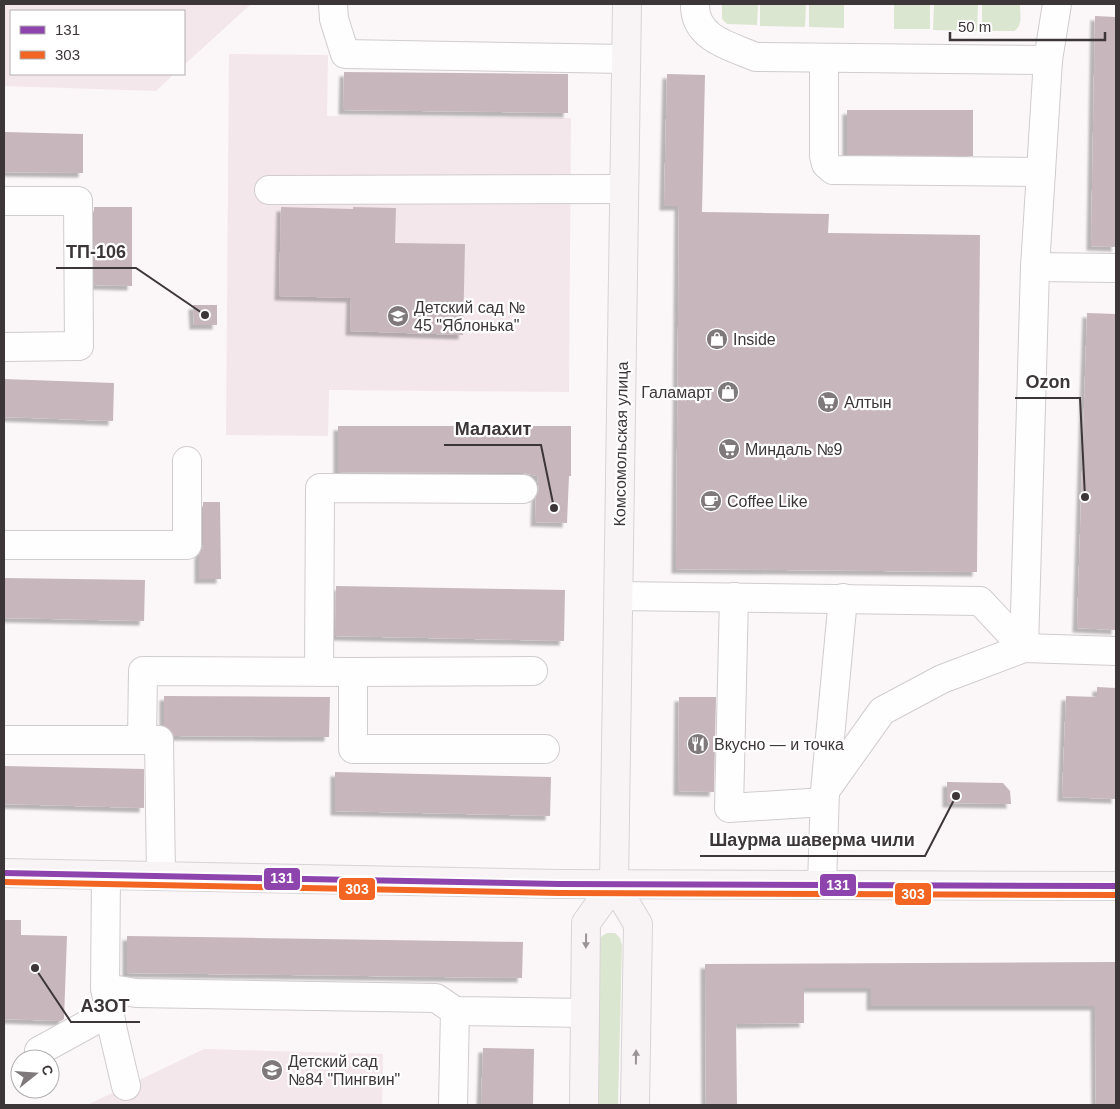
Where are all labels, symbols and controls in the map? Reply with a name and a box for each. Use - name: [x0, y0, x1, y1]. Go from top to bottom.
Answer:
- legend: [10, 10, 185, 75]
- scale bar: [950, 10, 1105, 42]
- text: 50 m: [958, 18, 991, 35]
- text: 131: [55, 21, 80, 38]
- text: 303: [55, 46, 80, 63]
- callout: ТП-106: [56, 235, 136, 268]
- text: ТП-106: [66, 242, 126, 262]
- place label: Детский сад № 45 "Яблонька": [414, 299, 526, 334]
- school or university icon: Детский сад № 45 "Яблонька": [386, 304, 410, 328]
- shop icon: Inside: [705, 327, 729, 351]
- place label: Inside: [733, 331, 776, 348]
- street label: Комсомольская улица: [611, 361, 631, 527]
- callout: Ozon: [1015, 365, 1080, 398]
- text: Ozon: [1026, 372, 1071, 392]
- shop icon: Галамарт: [716, 380, 740, 404]
- place label: Галамарт: [641, 384, 713, 401]
- supermarket icon: Алтын: [816, 390, 840, 414]
- place label: Алтын: [844, 394, 892, 411]
- callout: Малахит: [444, 412, 541, 445]
- text: Малахит: [455, 419, 531, 439]
- supermarket icon: Миндаль №9: [717, 437, 741, 461]
- place label: Миндаль №9: [745, 441, 843, 458]
- cafe icon: Coffee Like: [699, 489, 723, 513]
- place label: Coffee Like: [727, 493, 808, 510]
- restaurant icon: Вкусно — и точка: [686, 732, 710, 756]
- place label: Вкусно — и точка: [714, 736, 844, 753]
- callout: Шаурма шаверма чили: [700, 823, 925, 856]
- text: Шаурма шаверма чили: [709, 830, 915, 850]
- line badge: 131: [263, 867, 301, 891]
- text: 131: [270, 870, 294, 886]
- line badge: 131: [819, 873, 857, 897]
- line badge: 303: [338, 877, 376, 901]
- text: 131: [826, 877, 850, 893]
- text: 303: [345, 881, 369, 897]
- line badge: 303: [894, 882, 932, 906]
- text: 303: [901, 886, 925, 902]
- one-way arrow: [582, 934, 590, 950]
- callout: АЗОТ: [71, 989, 140, 1022]
- text: АЗОТ: [80, 996, 130, 1016]
- one-way arrow: [632, 1048, 640, 1064]
- north arrow: [10, 1049, 60, 1099]
- place label: Детский сад №84 "Пингвин": [288, 1053, 400, 1088]
- school or university icon: Детский сад №84 "Пингвин": [260, 1058, 284, 1082]
- text: С: [38, 1063, 57, 1077]

